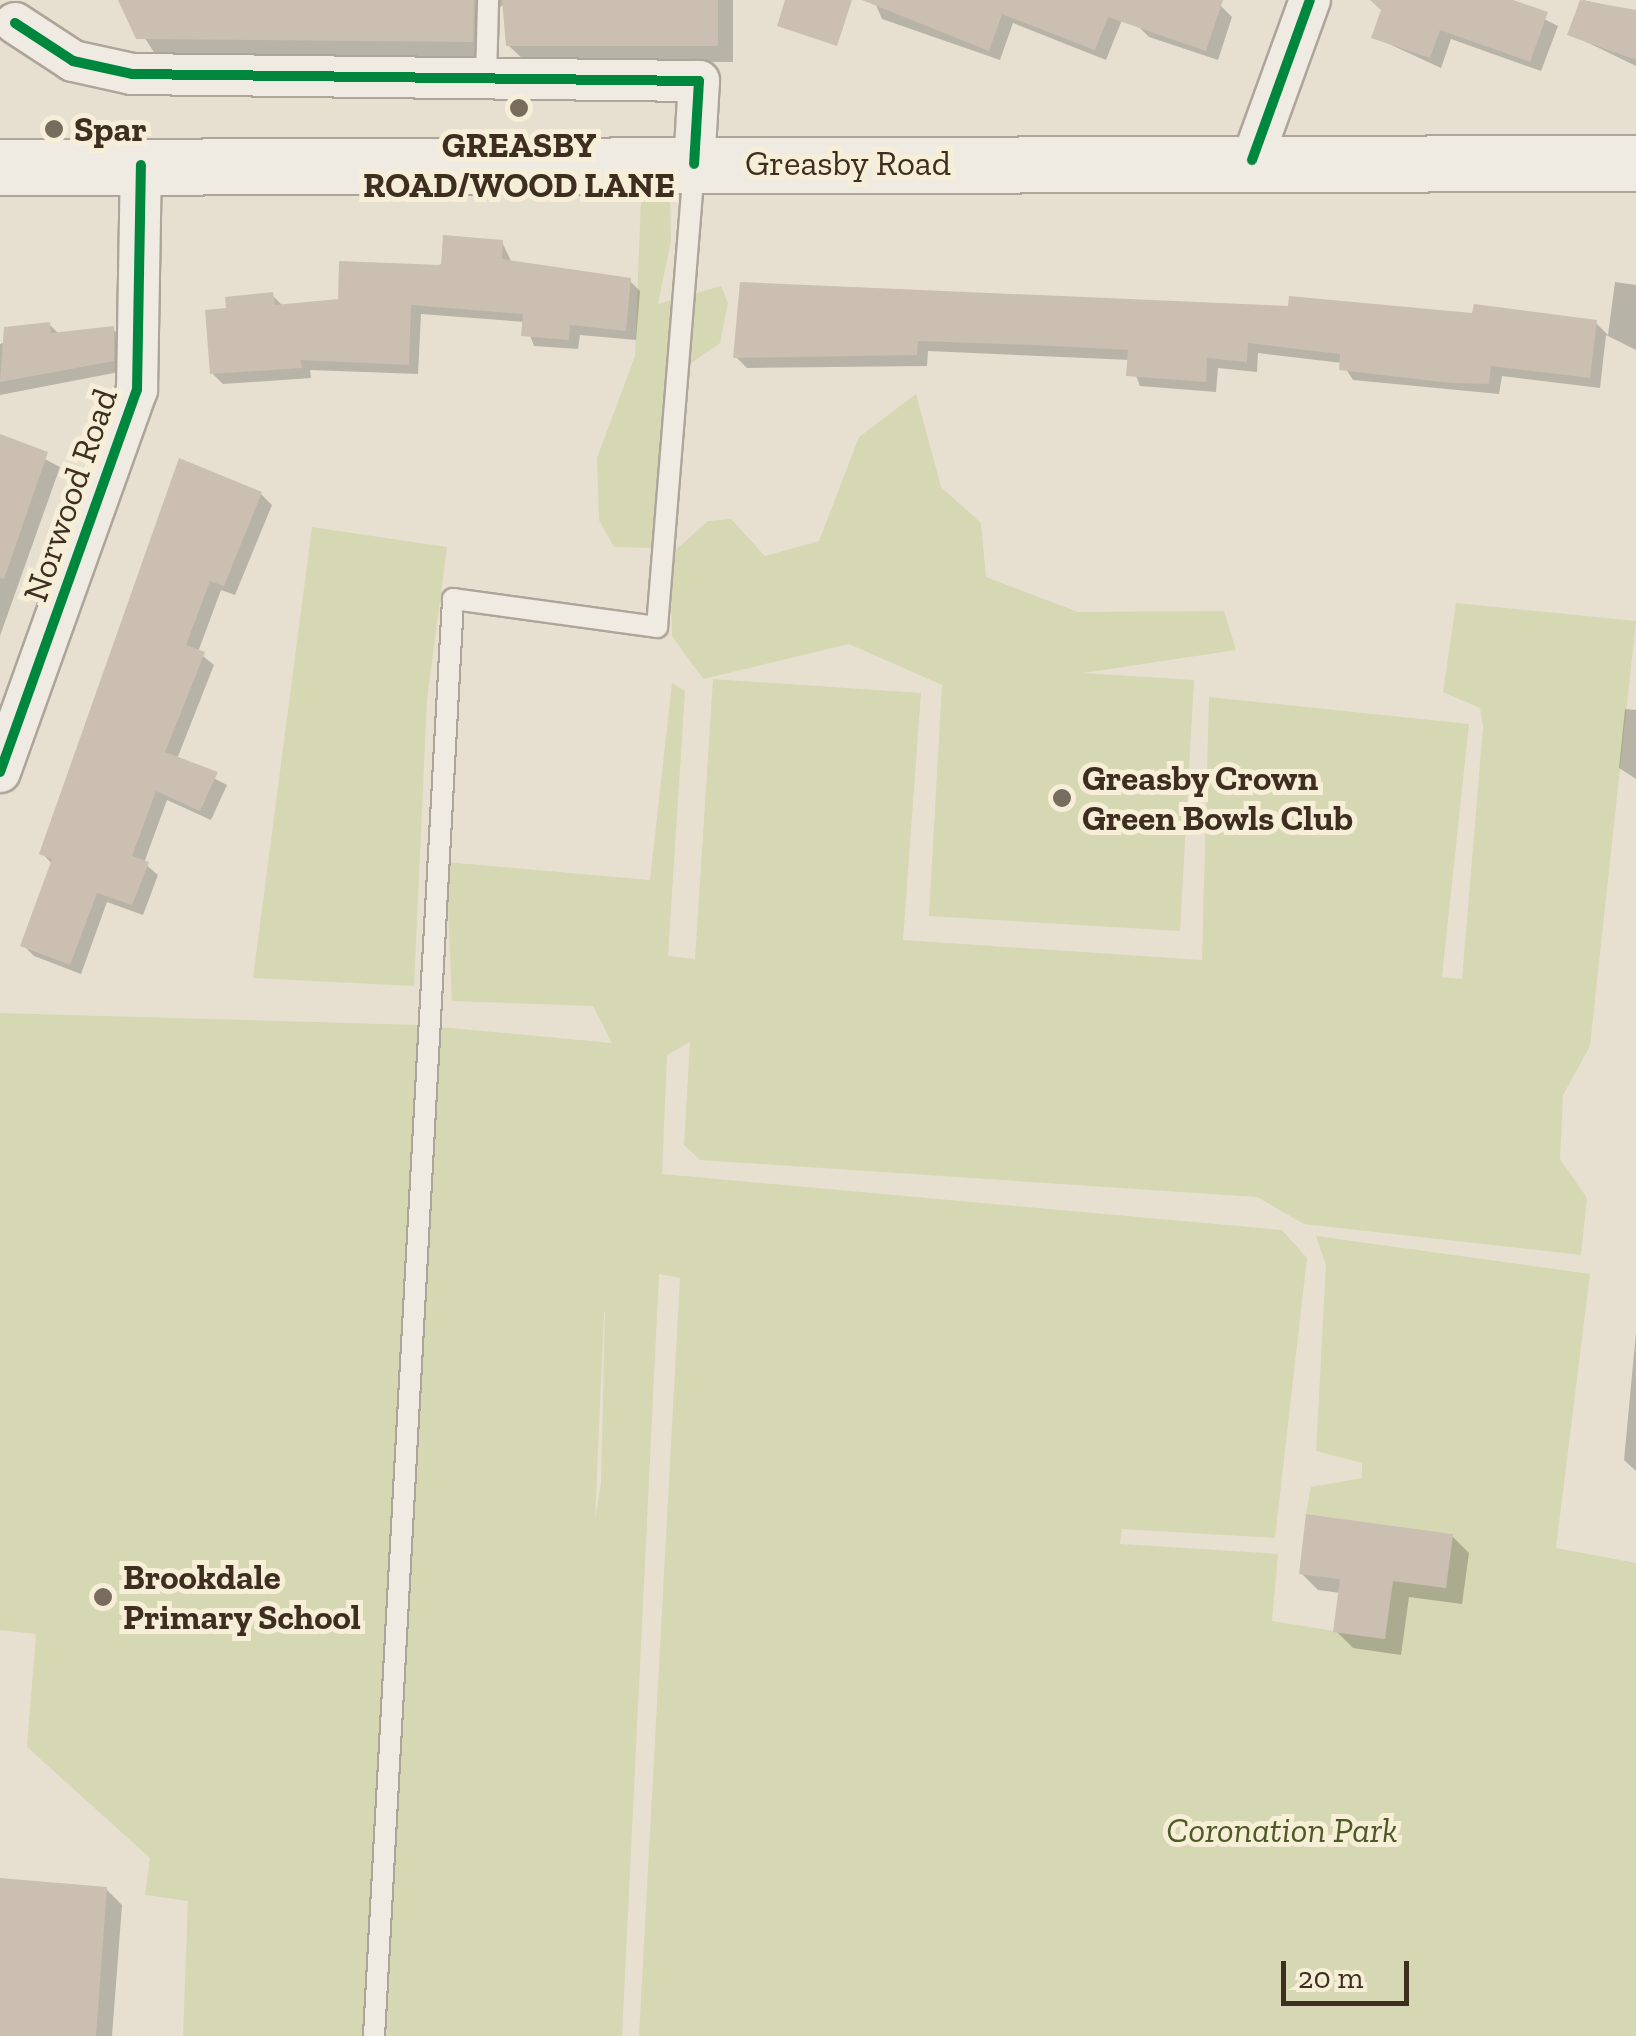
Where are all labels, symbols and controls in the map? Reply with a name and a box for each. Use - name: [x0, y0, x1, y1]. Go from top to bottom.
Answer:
- marker: GREASBY ROAD/WOOD LANE: [508, 97, 530, 119]
- place label: Spar: [74, 108, 147, 150]
- marker: Spar: [43, 118, 65, 140]
- place label: GREASBY ROAD/WOOD LANE: [363, 124, 675, 206]
- street label: Greasby Road: [745, 142, 951, 184]
- street label: Norwood Road: [14, 383, 126, 607]
- place label: Greasby Crown Green Bowls Club: [1082, 757, 1353, 839]
- marker: Greasby Crown Green Bowls Club: [1051, 787, 1073, 809]
- place label: Brookdale Primary School: [123, 1556, 362, 1638]
- marker: Brookdale Primary School: [92, 1586, 114, 1608]
- park label: Coronation Park: [1166, 1809, 1398, 1851]
- scale bar: [1286, 1941, 1414, 2003]
- text: 20 m: [1298, 1960, 1363, 1996]

